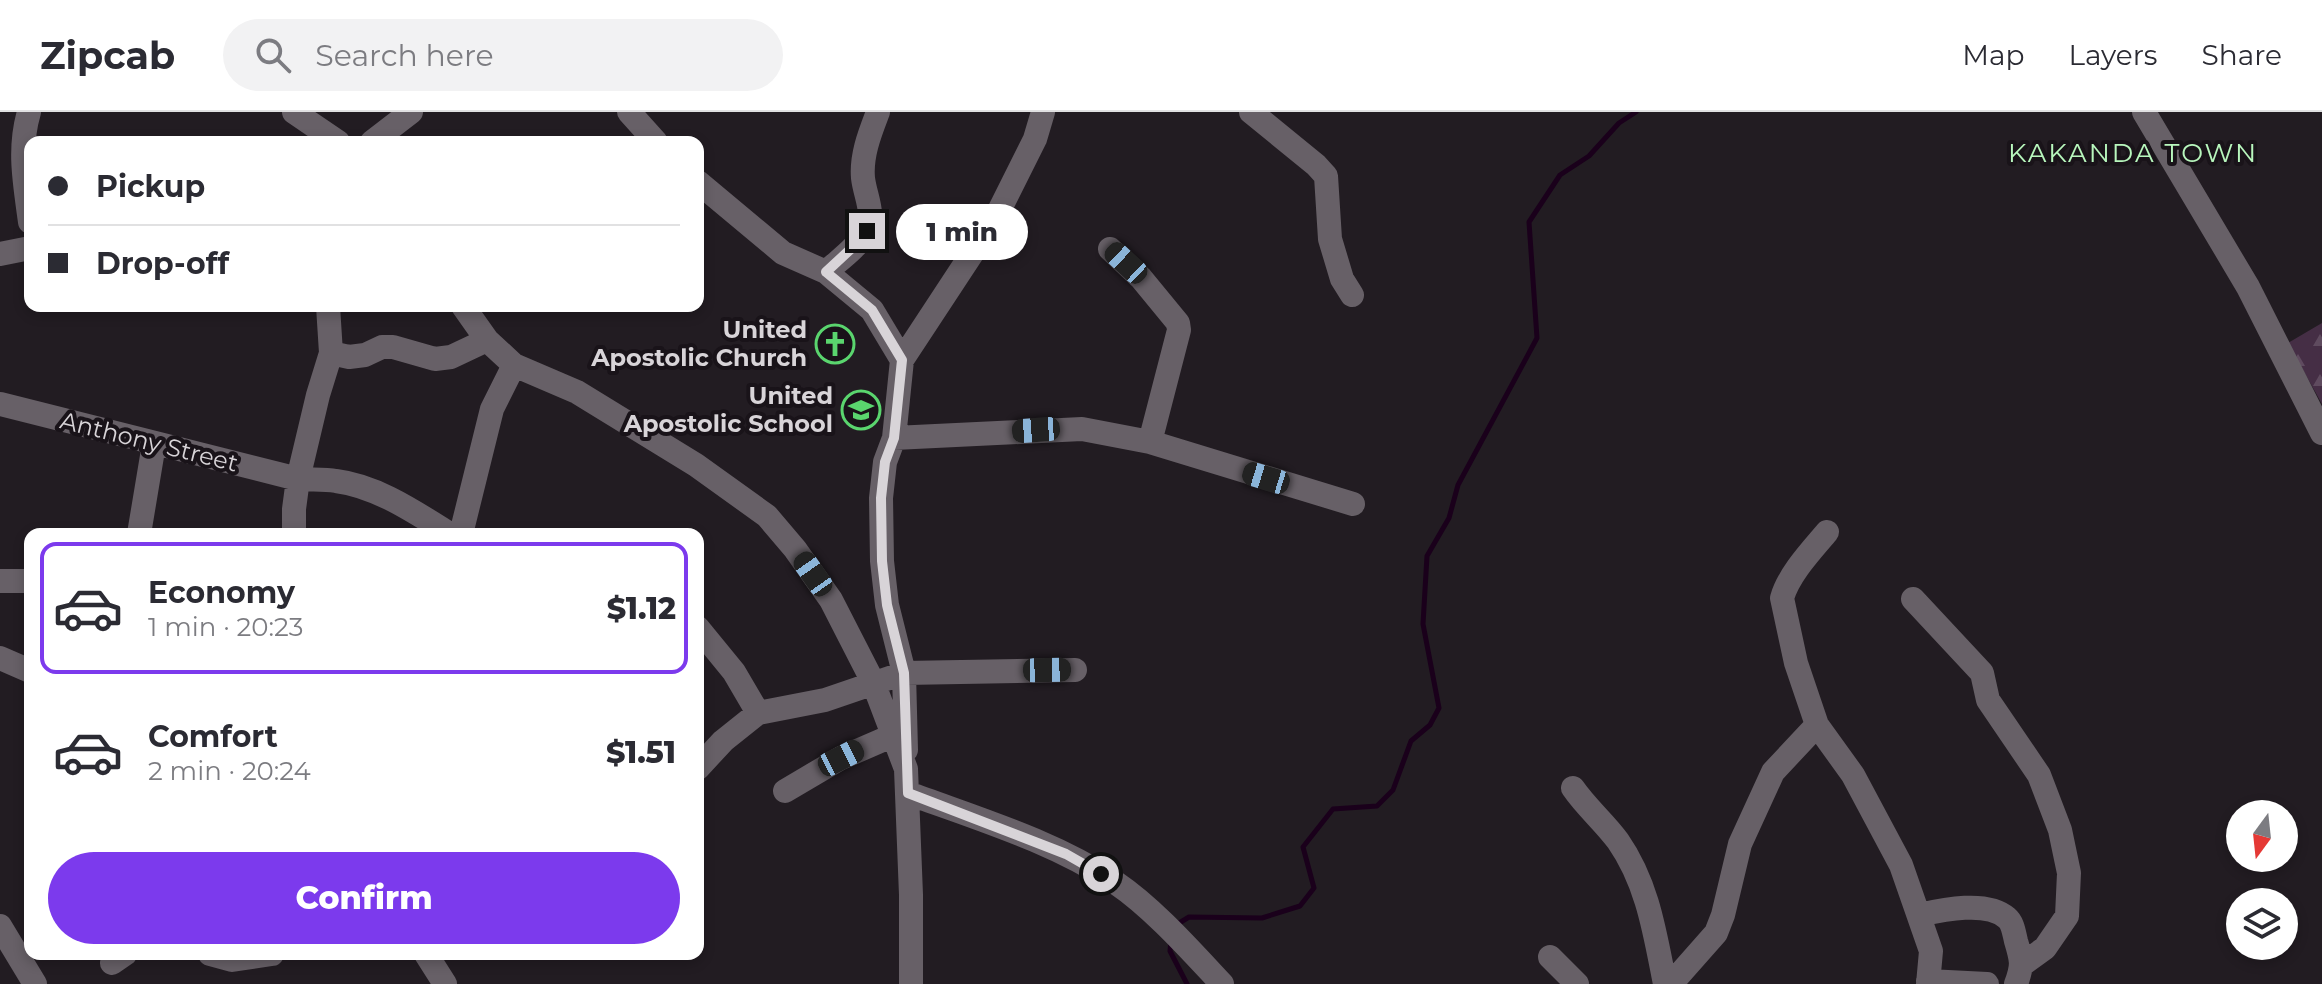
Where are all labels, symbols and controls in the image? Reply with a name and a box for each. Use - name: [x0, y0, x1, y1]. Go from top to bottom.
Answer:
- search box: [223, 19, 783, 91]
- text: Zipcab: [40, 32, 175, 79]
- icon: search: [251, 33, 295, 77]
- text: Search here: [315, 37, 494, 74]
- text: Map: [1962, 38, 2025, 72]
- text: Layers: [2069, 38, 2158, 72]
- text: Share: [2202, 38, 2282, 72]
- district label: KAKANDA TOWN: [2008, 137, 2258, 169]
- text: Pickup: [96, 168, 205, 205]
- callout: 1 min: [895, 203, 1027, 259]
- route end: [849, 213, 885, 249]
- text: 1 min: [926, 216, 998, 248]
- car: [1100, 238, 1152, 288]
- text: Drop-off: [96, 245, 229, 282]
- place label: United Apostolic Church: [590, 315, 807, 372]
- church icon: United Apostolic Church: [814, 323, 856, 365]
- place label: United Apostolic School: [623, 381, 833, 438]
- school or university icon: United Apostolic School: [840, 389, 882, 431]
- street label: Anthony Street: [57, 405, 241, 478]
- car: [1011, 416, 1061, 444]
- car: [1240, 460, 1292, 496]
- car: [789, 547, 837, 601]
- icon: car: [52, 572, 124, 644]
- text: Economy: [148, 574, 295, 611]
- text: $1.12: [607, 590, 676, 627]
- text: 1 min · 20:23: [148, 611, 303, 643]
- car: [1023, 658, 1071, 682]
- icon: car: [52, 716, 124, 788]
- text: Comfort: [148, 718, 278, 755]
- text: $1.51: [606, 734, 676, 771]
- car: [814, 736, 868, 780]
- text: 2 min · 20:24: [148, 755, 311, 787]
- north arrow: [2226, 800, 2298, 872]
- map controls: [2226, 800, 2298, 960]
- button: Confirm: [48, 852, 680, 944]
- route start: [1083, 856, 1119, 892]
- button: layers: [2226, 888, 2298, 960]

